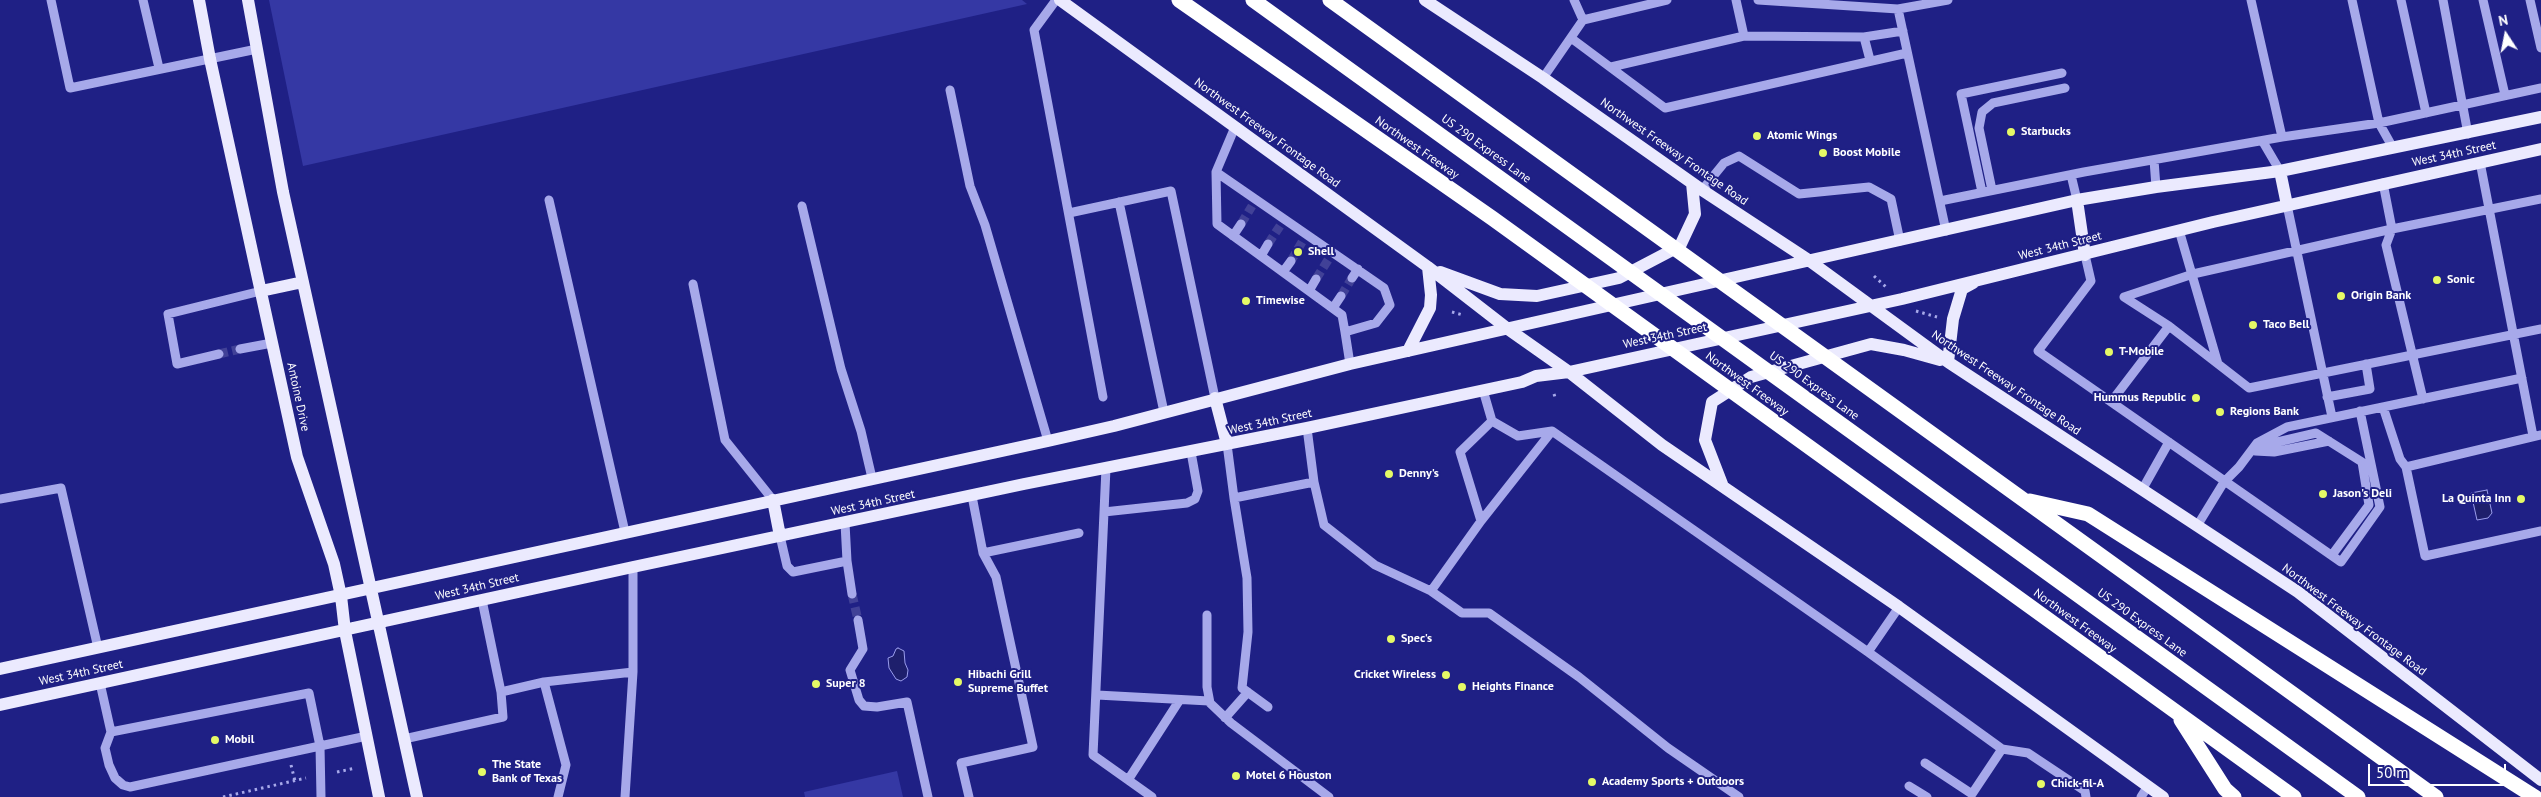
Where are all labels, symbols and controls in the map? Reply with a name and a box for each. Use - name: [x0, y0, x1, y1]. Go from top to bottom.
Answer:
- north arrow: [2481, 10, 2531, 60]
- text: N: [2497, 11, 2509, 30]
- street label: Northwest Freeway Frontage Road: [1191, 75, 1343, 191]
- street label: Northwest Freeway Frontage Road: [1597, 95, 1751, 209]
- street label: US 290 Express Lane: [1438, 112, 1534, 186]
- street label: Northwest Freeway: [1372, 114, 1462, 182]
- place label: Starbucks: [2021, 125, 2071, 139]
- marker: Starbucks: [2005, 126, 2017, 138]
- place label: Atomic Wings: [1767, 129, 1837, 143]
- marker: Atomic Wings: [1751, 130, 1763, 142]
- street label: West 34th Street: [2411, 138, 2497, 170]
- place label: Boost Mobile: [1833, 146, 1901, 160]
- marker: Boost Mobile: [1817, 147, 1829, 159]
- street label: West 34th Street: [2017, 229, 2103, 263]
- place label: Shell: [1308, 245, 1334, 259]
- marker: Shell: [1292, 246, 1304, 258]
- place label: Sonic: [2447, 273, 2475, 287]
- marker: Sonic: [2431, 274, 2443, 286]
- place label: Origin Bank: [2351, 289, 2411, 303]
- marker: Origin Bank: [2335, 290, 2347, 302]
- place label: Timewise: [1256, 294, 1305, 308]
- marker: Timewise: [1240, 295, 1252, 307]
- place label: Taco Bell: [2263, 318, 2309, 332]
- marker: Taco Bell: [2247, 319, 2259, 331]
- street label: West 34th Street: [1622, 320, 1708, 352]
- street label: Northwest Freeway Frontage Road: [1929, 328, 2083, 438]
- place label: T-Mobile: [2119, 345, 2164, 359]
- marker: T-Mobile: [2103, 346, 2115, 358]
- street label: Northwest Freeway: [1703, 349, 1791, 419]
- street label: US 290 Express Lane: [1766, 349, 1862, 423]
- street label: Antoine Drive: [284, 361, 312, 433]
- place label: Hummus Republic: [2094, 391, 2186, 405]
- marker: Hummus Republic: [2190, 392, 2202, 404]
- place label: Regions Bank: [2230, 405, 2299, 419]
- street label: West 34th Street: [1227, 406, 1313, 438]
- marker: Regions Bank: [2214, 406, 2226, 418]
- place label: Denny's: [1399, 467, 1439, 481]
- marker: Denny's: [1383, 468, 1395, 480]
- street label: West 34th Street: [830, 487, 916, 519]
- place label: Jason's Deli: [2333, 487, 2392, 501]
- marker: Jason's Deli: [2317, 488, 2329, 500]
- place label: La Quinta Inn: [2442, 492, 2511, 506]
- marker: La Quinta Inn: [2515, 493, 2527, 505]
- street label: Northwest Freeway Frontage Road: [2279, 561, 2429, 679]
- street label: West 34th Street: [434, 570, 520, 604]
- street label: Northwest Freeway: [2031, 586, 2119, 656]
- street label: US 290 Express Lane: [2094, 586, 2190, 660]
- place label: Spec's: [1401, 632, 1432, 646]
- marker: Spec's: [1385, 633, 1397, 645]
- street label: West 34th Street: [38, 657, 124, 689]
- place label: Hibachi Grill Supreme Buffet: [968, 668, 1048, 696]
- place label: Cricket Wireless: [1354, 668, 1436, 682]
- marker: Cricket Wireless: [1440, 669, 1452, 681]
- marker: Hibachi Grill Supreme Buffet: [952, 676, 964, 688]
- place label: Super 8: [826, 677, 865, 691]
- marker: Super 8: [810, 678, 822, 690]
- place label: Heights Finance: [1472, 680, 1554, 694]
- marker: Heights Finance: [1456, 681, 1468, 693]
- place label: Mobil: [225, 733, 254, 747]
- marker: Mobil: [209, 734, 221, 746]
- scale bar: [2371, 754, 2508, 786]
- place label: The State Bank of Texas: [492, 758, 562, 786]
- text: 50 m: [2376, 763, 2409, 782]
- marker: The State Bank of Texas: [476, 766, 488, 778]
- place label: Motel 6 Houston: [1246, 769, 1332, 783]
- marker: Motel 6 Houston: [1230, 770, 1242, 782]
- place label: Academy Sports + Outdoors: [1602, 775, 1744, 789]
- marker: Academy Sports + Outdoors: [1586, 776, 1598, 788]
- place label: Chick-fil-A: [2051, 777, 2104, 791]
- marker: Chick-fil-A: [2035, 778, 2047, 790]

